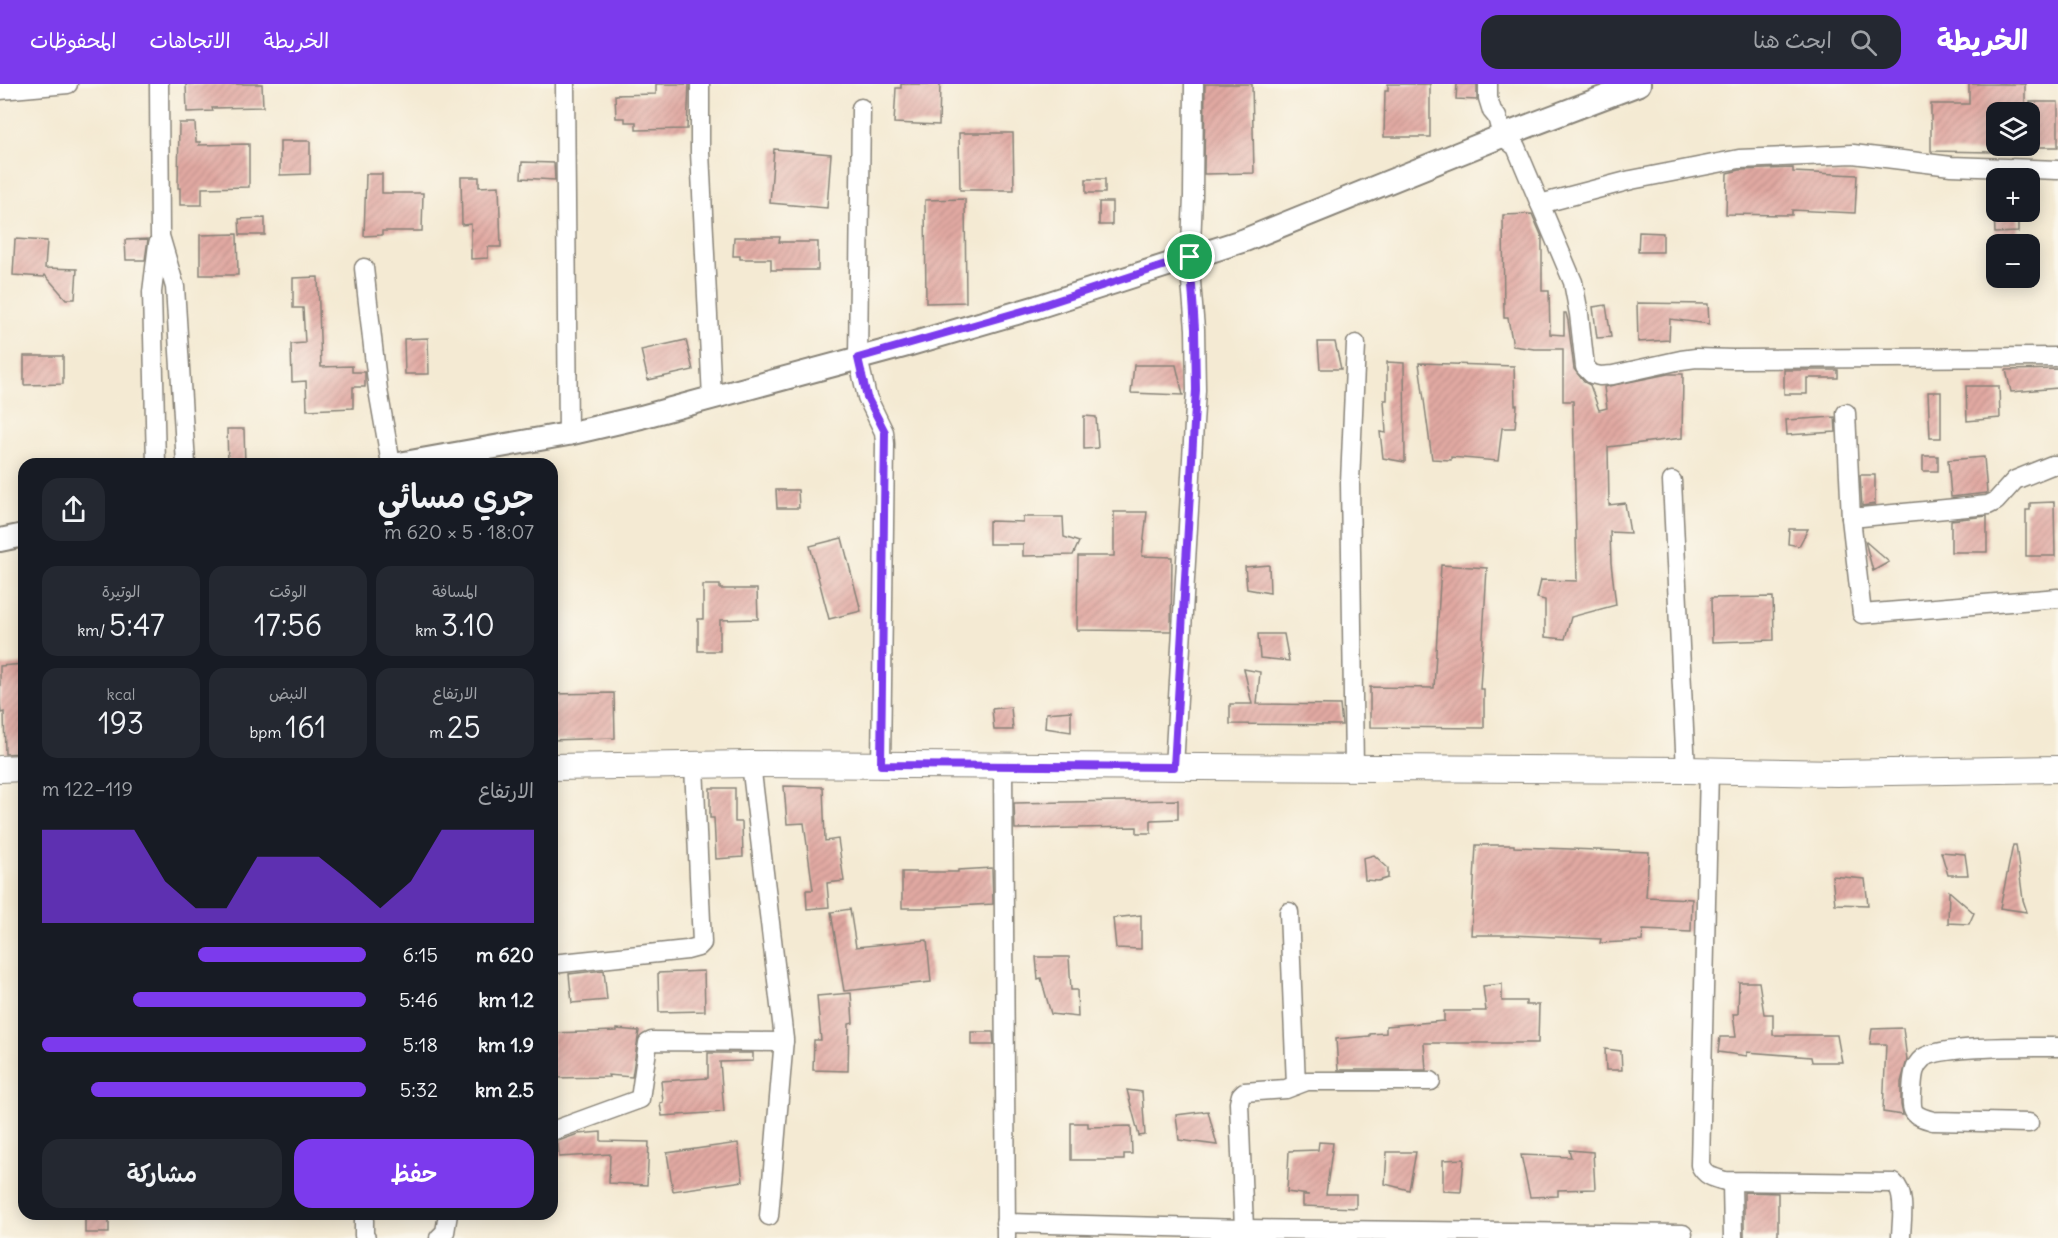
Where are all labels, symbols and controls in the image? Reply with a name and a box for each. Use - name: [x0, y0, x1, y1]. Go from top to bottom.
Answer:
- search box: [1481, 15, 1901, 69]
- text: الخريطة: [1937, 22, 2028, 58]
- text: ابحث هنا: [1753, 26, 1832, 54]
- icon: search: [1847, 26, 1880, 59]
- text: المحفوظات: [30, 27, 116, 54]
- text: الاتجاهات: [149, 27, 231, 54]
- text: الخريطة: [264, 27, 329, 54]
- map controls: [1986, 102, 2040, 288]
- button: layers: [1986, 102, 2040, 156]
- button: +: [1986, 168, 2040, 222]
- pin: [1164, 231, 1215, 282]
- button: −: [1986, 234, 2040, 288]
- icon: arrive: [1173, 240, 1206, 273]
- text: جري مسائي: [377, 475, 534, 517]
- button: share: [42, 478, 105, 541]
- text: 18:07 · 5 × 620 m: [384, 519, 534, 544]
- text: الوتيرة: [102, 581, 140, 601]
- text: الوقت: [269, 581, 307, 601]
- text: المسافة: [432, 581, 478, 601]
- text: 5:47: [109, 606, 165, 644]
- text: 17:56: [254, 606, 322, 644]
- text: 3.10: [441, 606, 495, 644]
- text: /km: [77, 620, 109, 640]
- text: km: [415, 620, 441, 640]
- text: النبض: [269, 683, 307, 703]
- text: الارتفاع: [433, 683, 477, 703]
- text: kcal: [107, 684, 135, 704]
- text: 193: [98, 704, 144, 742]
- text: 161: [285, 708, 326, 746]
- text: 25: [447, 708, 481, 746]
- text: bpm: [250, 722, 285, 742]
- text: m: [429, 722, 447, 742]
- text: 119–122 m: [42, 776, 133, 801]
- text: الارتفاع: [478, 778, 534, 803]
- text: 6:15: [403, 942, 438, 967]
- text: 620 m: [476, 942, 534, 967]
- text: 5:46: [399, 987, 438, 1012]
- text: 1.2 km: [478, 987, 534, 1012]
- text: 5:18: [403, 1032, 438, 1057]
- text: 1.9 km: [478, 1032, 534, 1057]
- text: 5:32: [400, 1077, 438, 1102]
- text: 2.5 km: [475, 1077, 534, 1102]
- button: مشاركة: [42, 1139, 282, 1208]
- button: حفظ: [294, 1139, 534, 1208]

